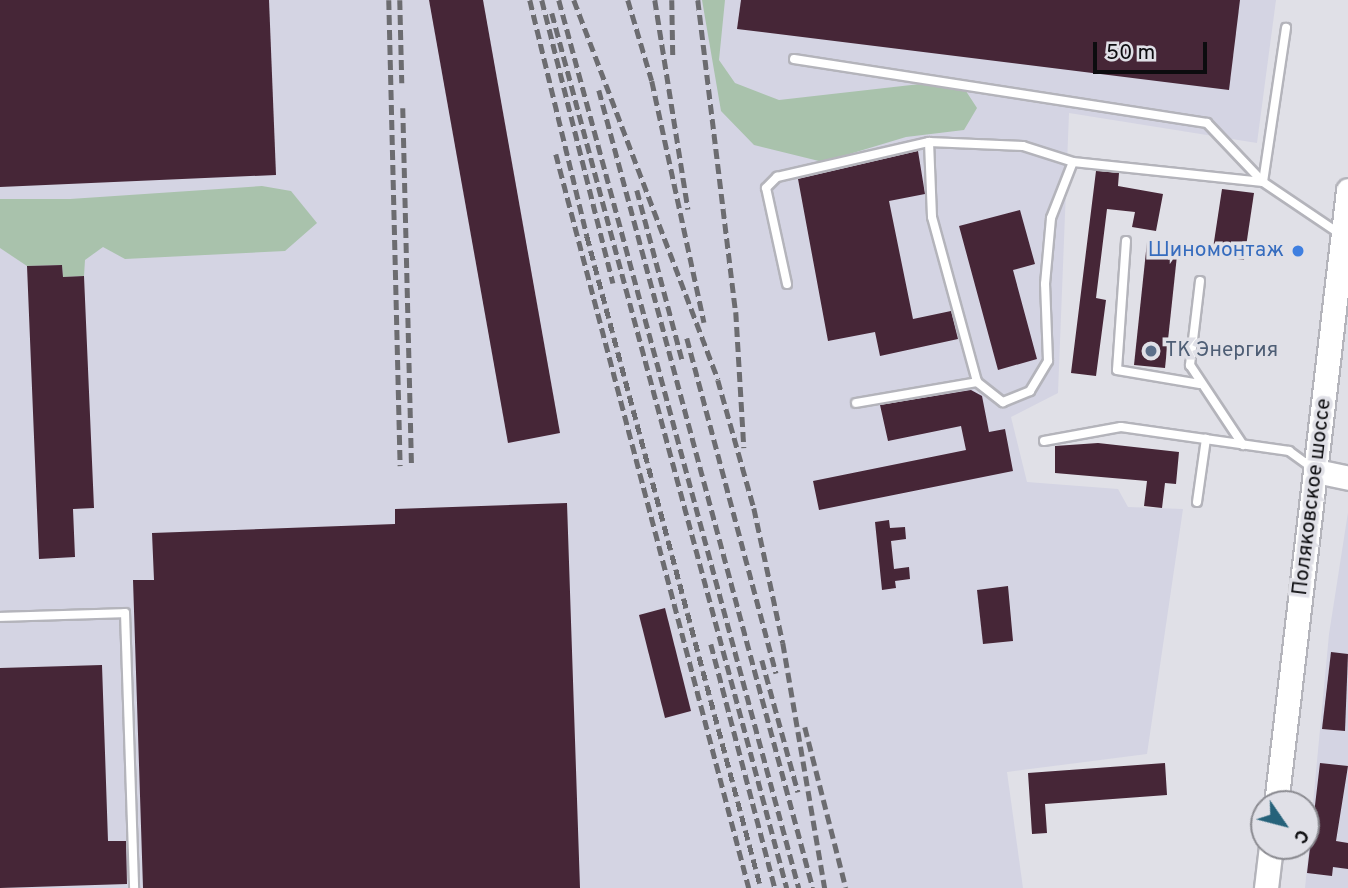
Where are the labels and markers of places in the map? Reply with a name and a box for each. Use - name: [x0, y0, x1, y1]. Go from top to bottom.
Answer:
- place label: Шиномонтаж: [1148, 238, 1284, 264]
- marker: Шиномонтаж: [1290, 243, 1306, 259]
- place label: ТК Энергия: [1165, 338, 1278, 364]
- marker: ТК Энергия: [1143, 343, 1159, 359]

